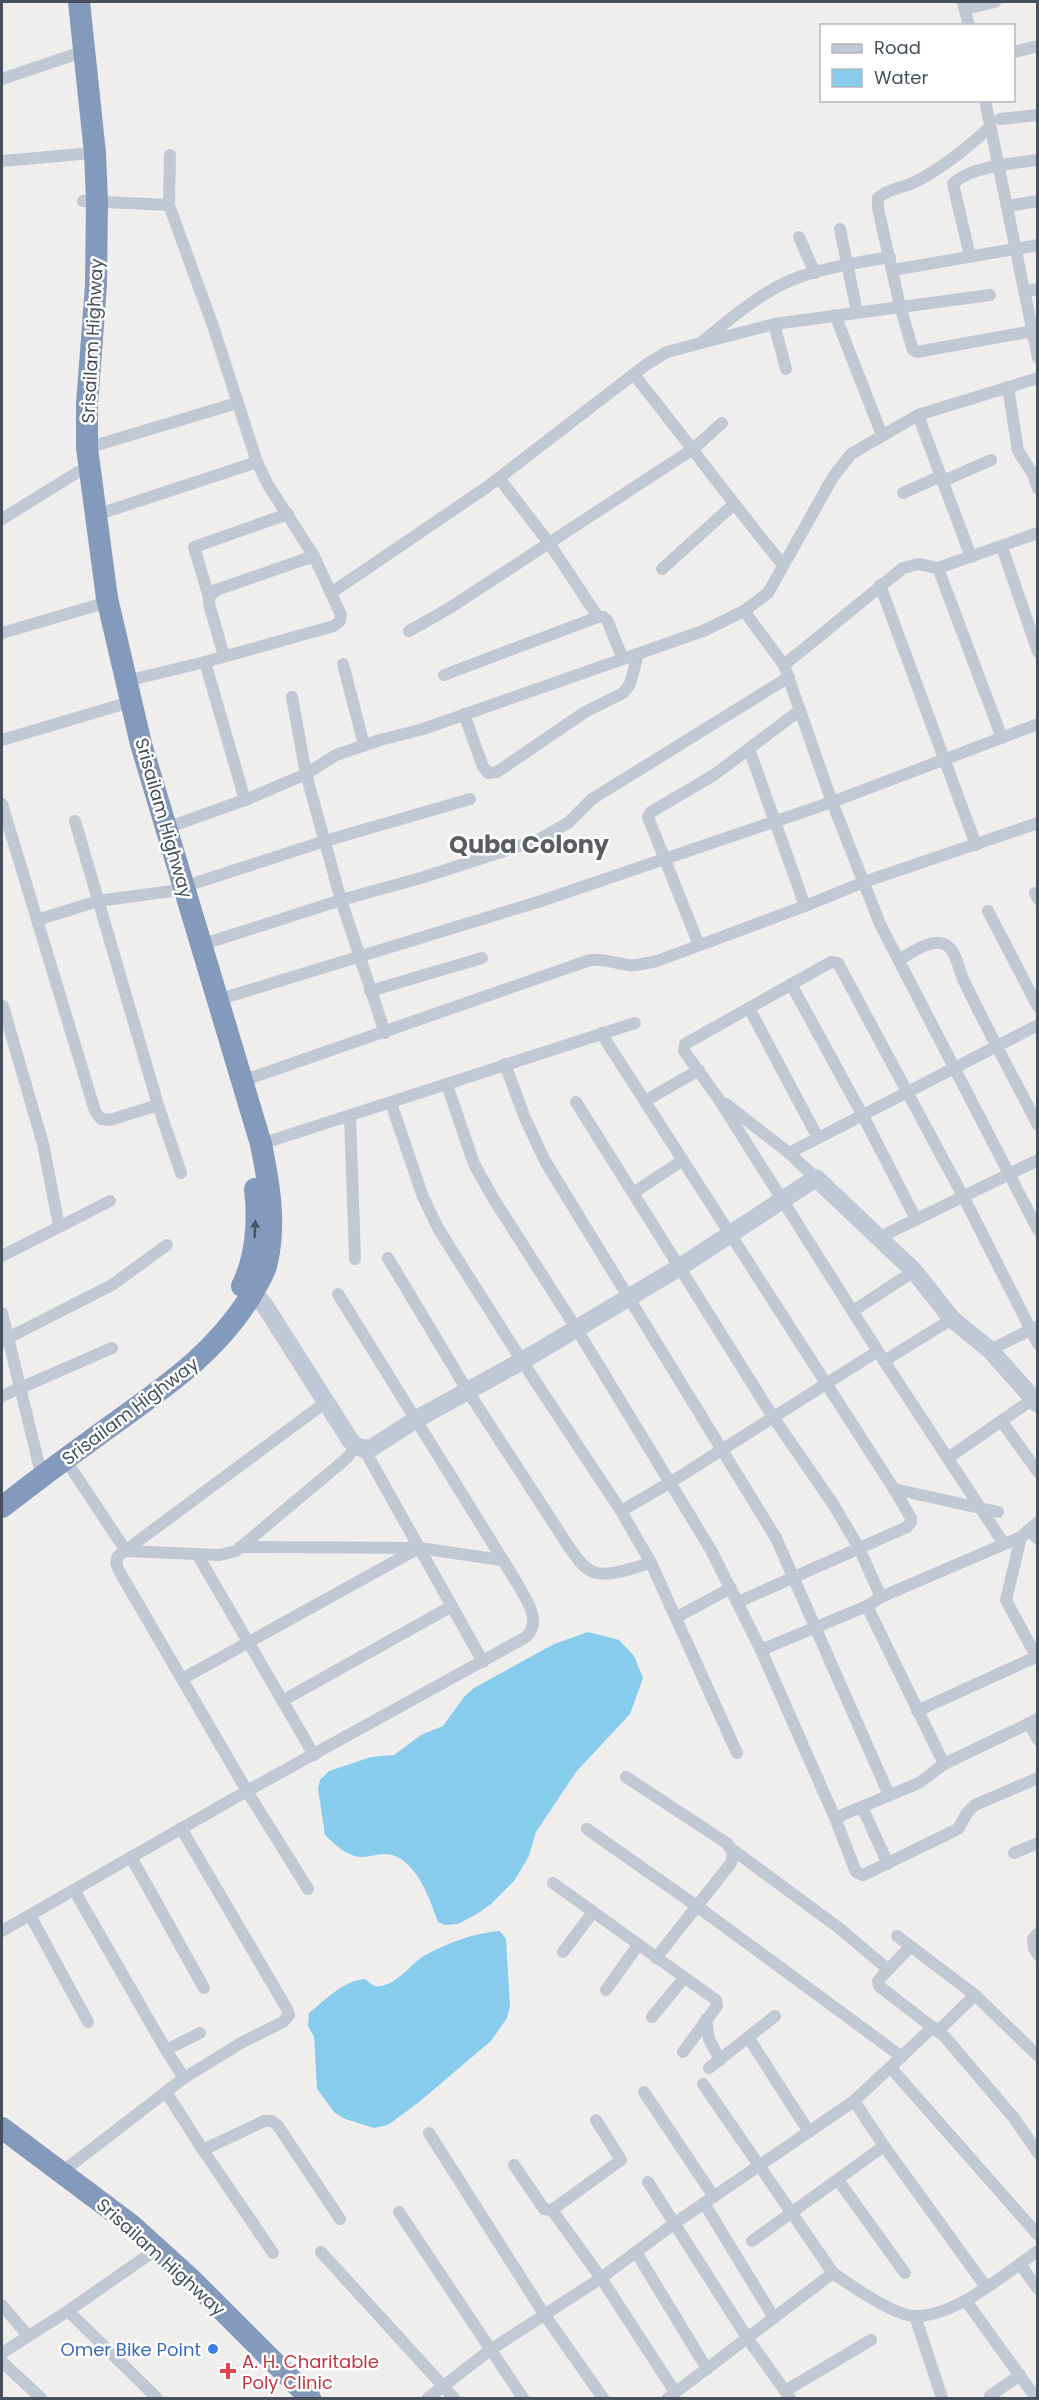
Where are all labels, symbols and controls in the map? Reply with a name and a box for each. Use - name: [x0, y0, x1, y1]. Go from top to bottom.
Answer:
- legend: [820, 24, 1015, 102]
- text: Road: [874, 35, 921, 60]
- text: Water: [874, 65, 928, 90]
- street label: Srisailam Highway: [75, 258, 109, 424]
- street label: Srisailam Highway: [129, 735, 199, 901]
- district label: Quba Colony: [449, 828, 610, 861]
- one-way arrow: [251, 1219, 260, 1238]
- street label: Srisailam Highway: [56, 1351, 204, 1471]
- street label: Srisailam Highway: [91, 2192, 231, 2322]
- place label: Omer Bike Point: [60, 2337, 201, 2362]
- marker: Omer Bike Point: [206, 2342, 220, 2356]
- place label: A. H. Charitable Poly Clinic: [242, 2349, 379, 2395]
- marker: A. H. Charitable Poly Clinic: [219, 2362, 237, 2380]

